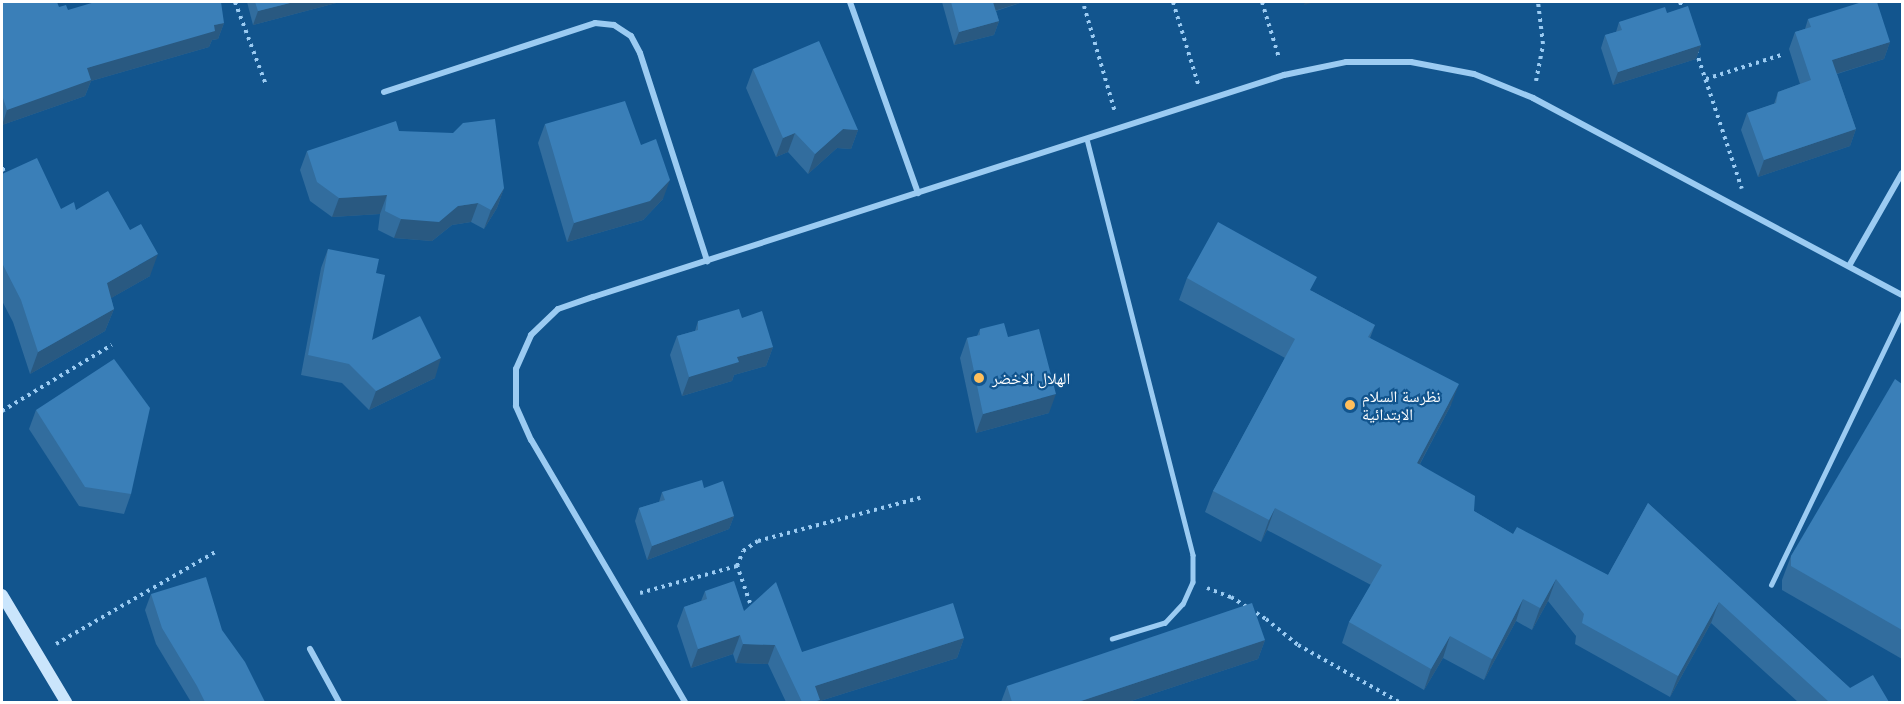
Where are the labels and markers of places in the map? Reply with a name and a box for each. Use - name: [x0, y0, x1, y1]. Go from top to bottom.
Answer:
- place label: الهلال الاخضر: [992, 368, 1070, 388]
- marker: الهلال الاخضر: [970, 369, 988, 387]
- place label: نظرسة السلام الابتدائية: [1362, 386, 1441, 424]
- marker: نظرسة السلام الابتدائية: [1343, 398, 1357, 412]

